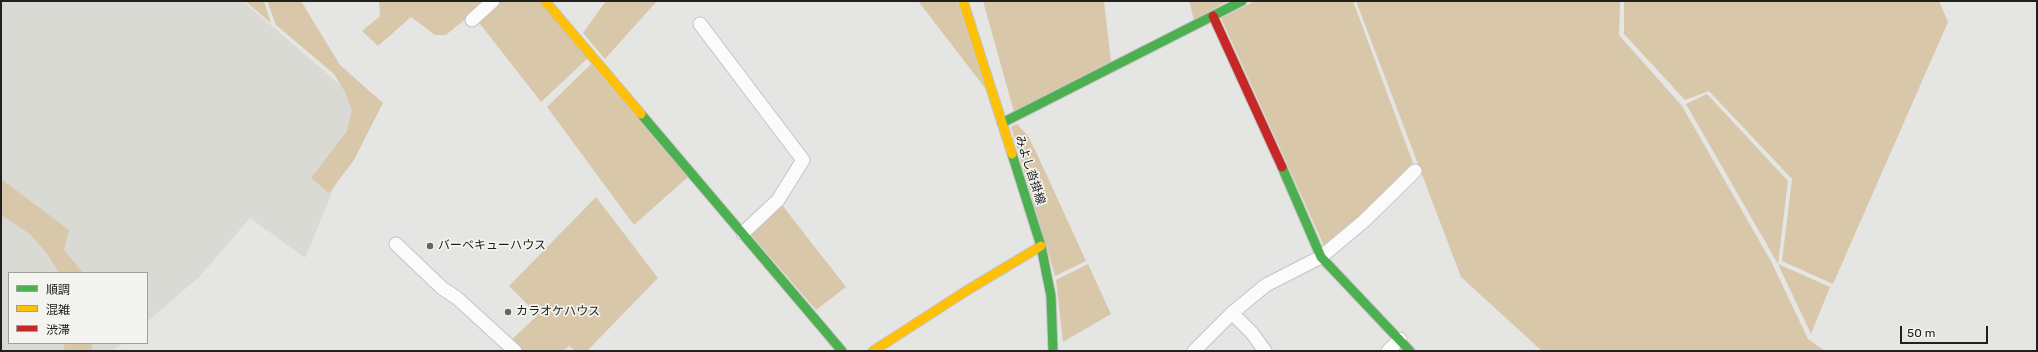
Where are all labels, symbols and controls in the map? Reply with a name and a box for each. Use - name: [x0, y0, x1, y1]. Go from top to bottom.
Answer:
- street label: みよし沓掛線: [1012, 134, 1048, 206]
- place label: バーベキューハウス: [438, 239, 546, 253]
- marker: バーベキューハウス: [425, 241, 435, 251]
- legend: [8, 272, 148, 344]
- text: 順調: [46, 283, 70, 297]
- text: 混雑: [46, 303, 70, 317]
- place label: カラオケハウス: [516, 305, 600, 319]
- marker: カラオケハウス: [503, 307, 513, 317]
- scale bar: [1902, 318, 1990, 344]
- text: 渋滞: [46, 323, 70, 337]
- text: 50 m: [1907, 326, 1935, 340]

